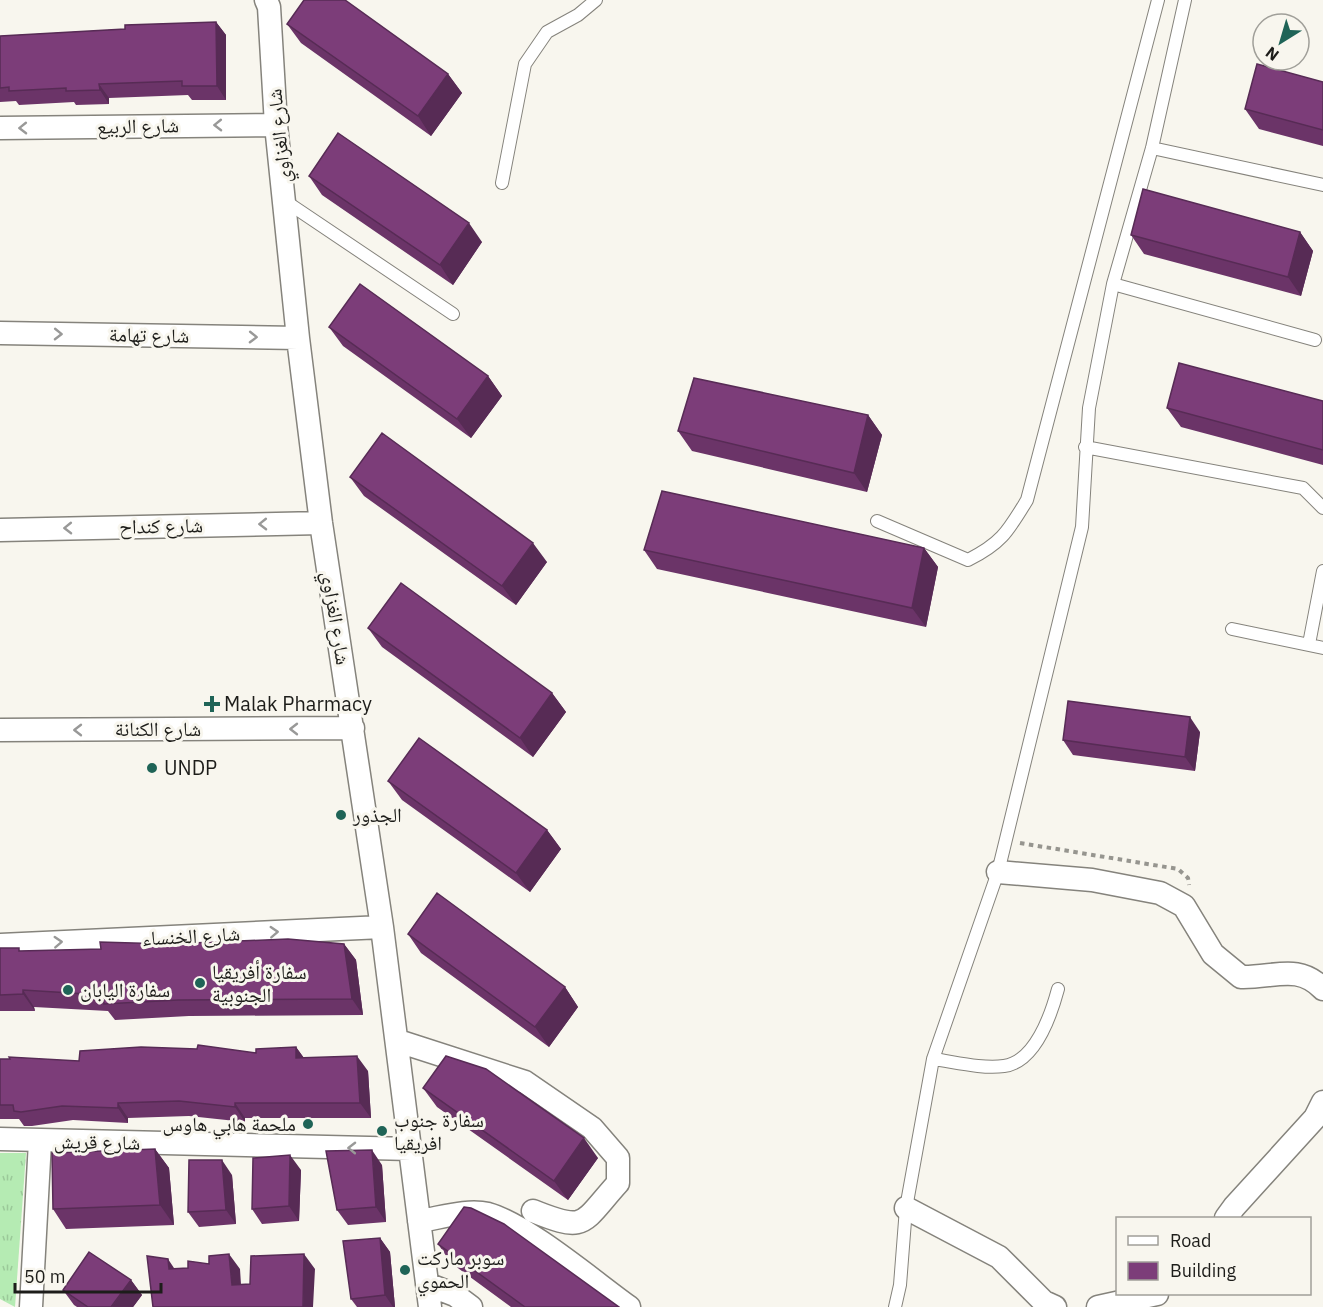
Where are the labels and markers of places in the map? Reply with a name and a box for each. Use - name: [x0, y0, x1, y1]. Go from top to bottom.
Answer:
- place label: Malak Pharmacy: [224, 690, 372, 717]
- marker: Malak Pharmacy: [205, 697, 219, 711]
- place label: UNDP: [164, 754, 217, 781]
- marker: UNDP: [145, 761, 159, 775]
- place label: الجذور: [352, 801, 402, 828]
- marker: الجذور: [334, 808, 348, 822]
- place label: سفارة أفريقيا الجنوبية: [212, 958, 307, 1008]
- place label: سفارة اليابان: [80, 976, 170, 1003]
- marker: سفارة أفريقيا الجنوبية: [193, 976, 207, 990]
- marker: سفارة اليابان: [61, 983, 75, 997]
- place label: سفارة جنوب افريقيا: [394, 1106, 484, 1156]
- place label: ملحمة هابي هاوس: [163, 1110, 296, 1140]
- marker: ملحمة هابي هاوس: [301, 1117, 315, 1131]
- marker: سفارة جنوب افريقيا: [375, 1124, 389, 1138]
- place label: سوبر ماركت الحموي: [417, 1244, 504, 1297]
- marker: سوبر ماركت الحموي: [398, 1263, 412, 1277]

